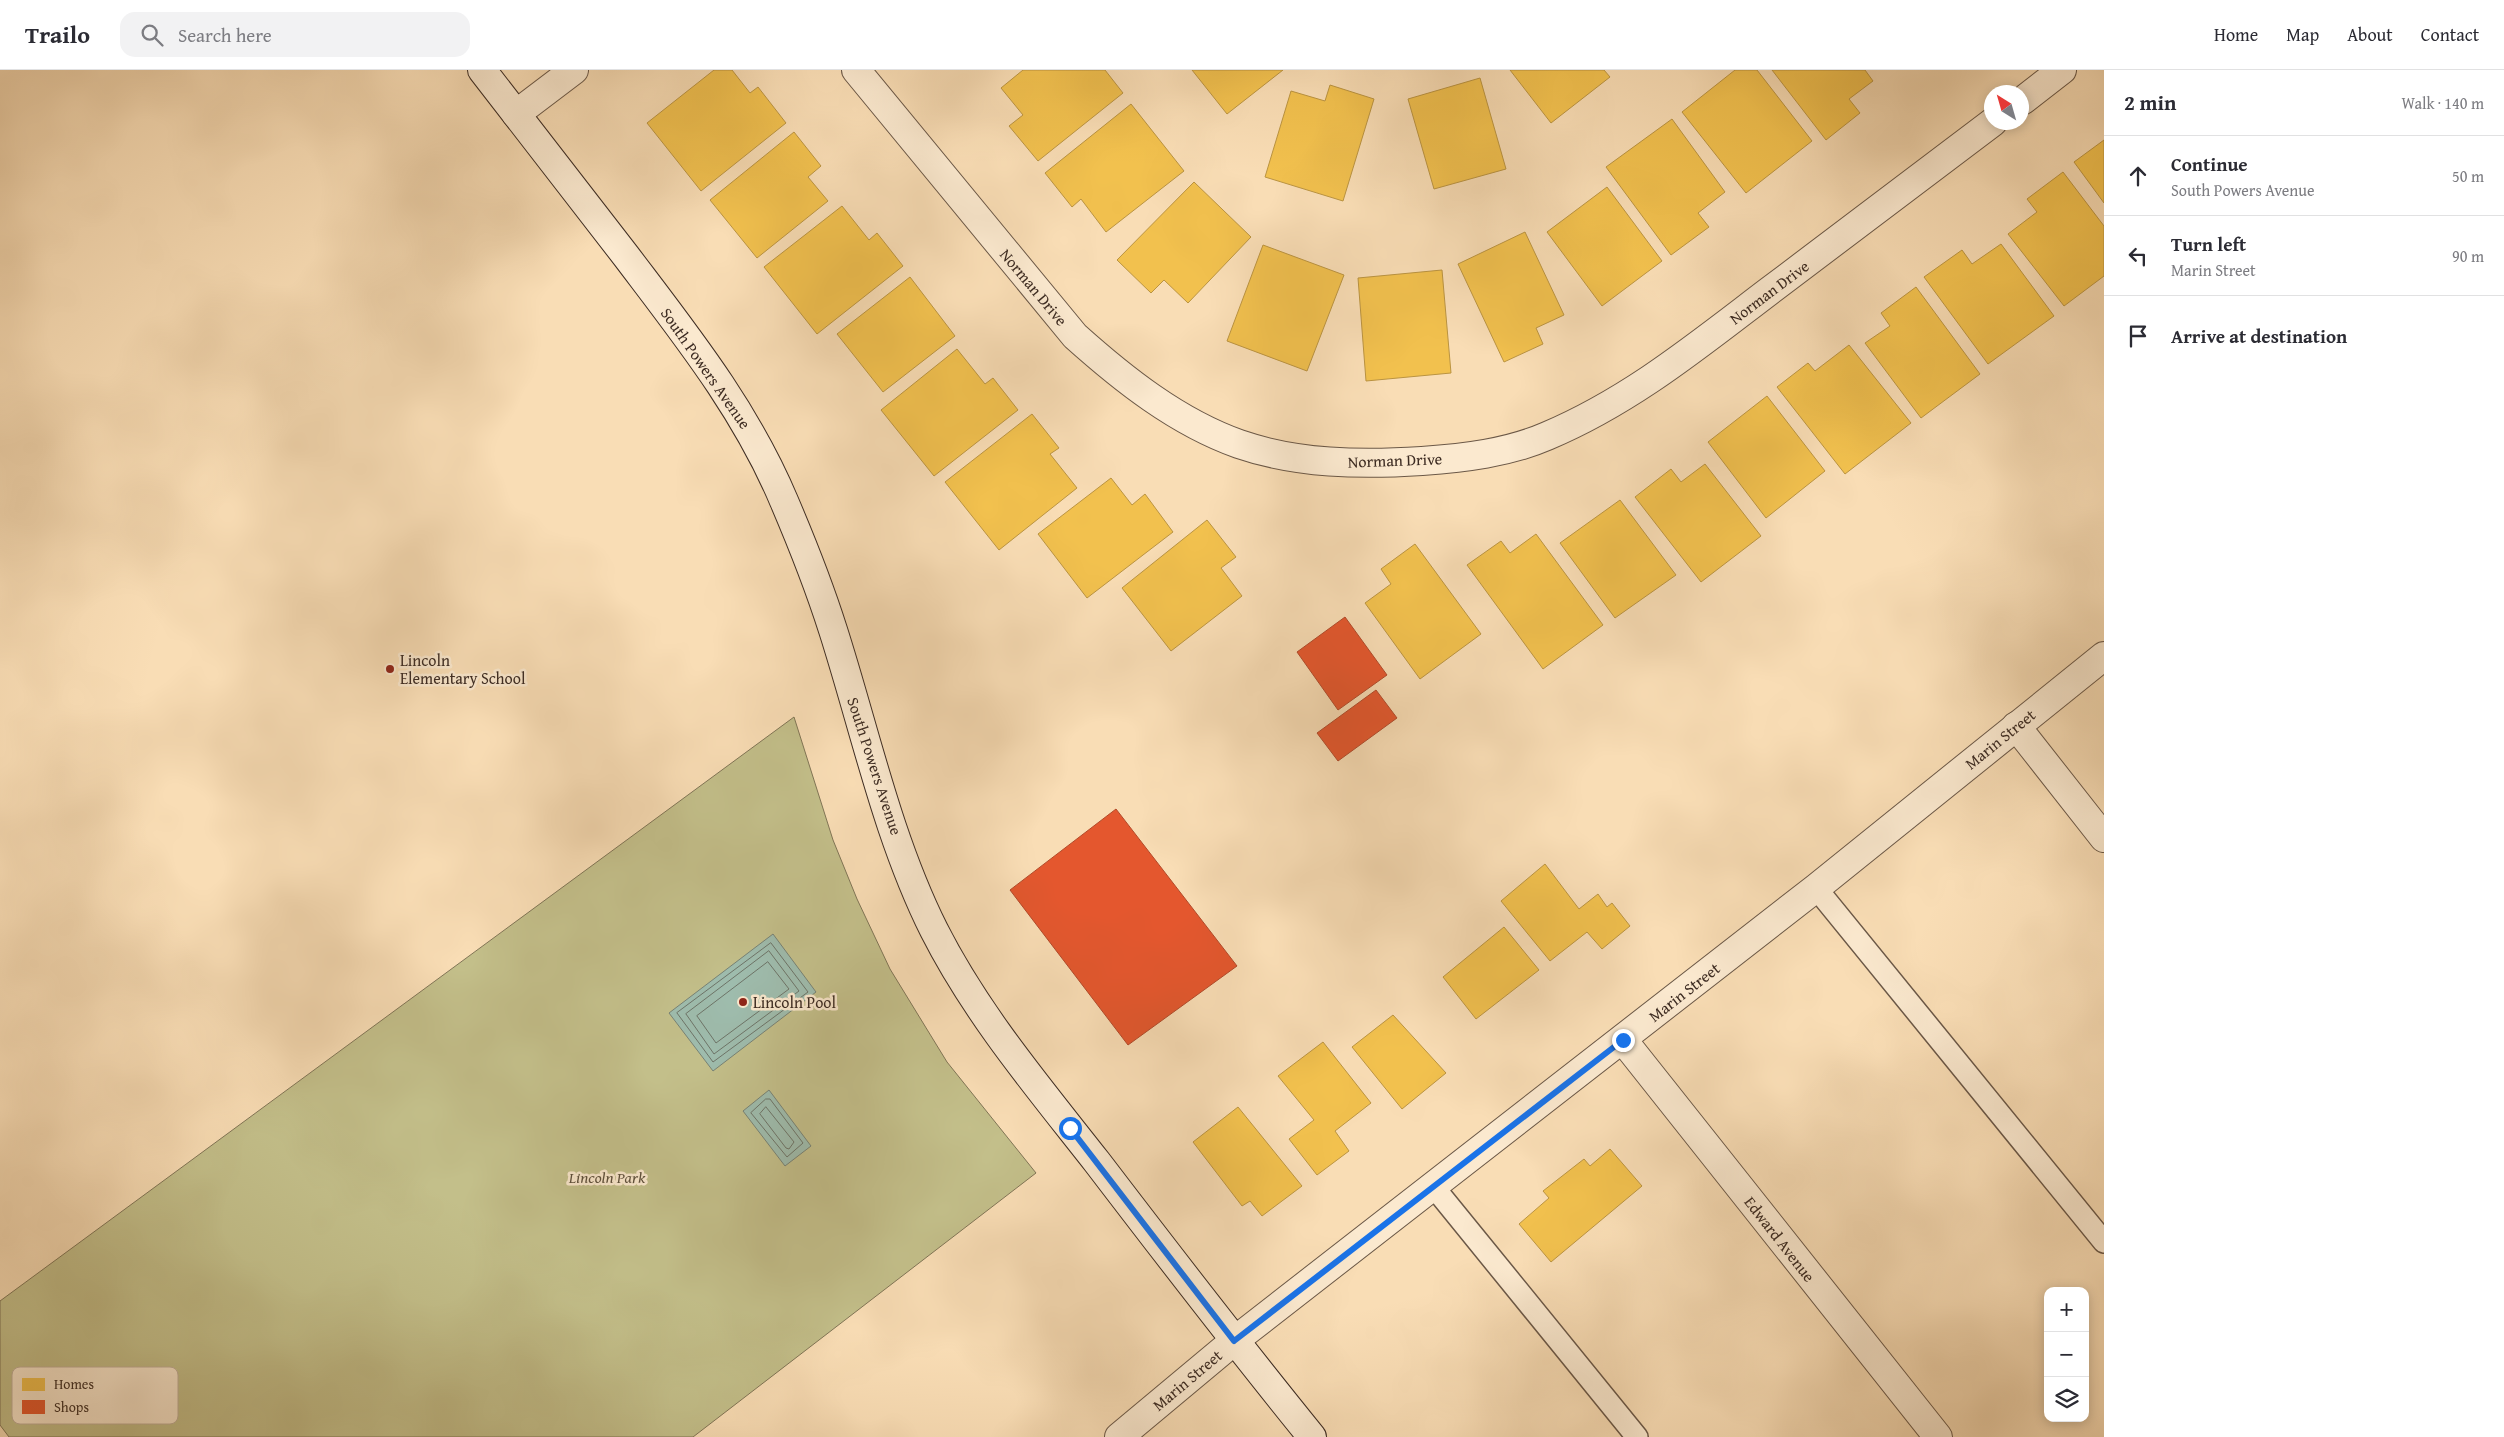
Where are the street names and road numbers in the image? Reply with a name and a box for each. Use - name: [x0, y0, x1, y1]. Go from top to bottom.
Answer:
- street label: Norman Drive: [995, 243, 1073, 331]
- street label: Norman Drive: [1724, 254, 1814, 330]
- street label: South Powers Avenue: [655, 302, 757, 434]
- street label: Norman Drive: [1347, 446, 1443, 474]
- street label: South Powers Avenue: [841, 694, 909, 838]
- street label: Marin Street: [1960, 703, 2041, 775]
- street label: Marin Street: [1643, 956, 1725, 1028]
- street label: Edward Avenue: [1739, 1191, 1821, 1287]
- street label: Marin Street: [1147, 1343, 1227, 1416]

